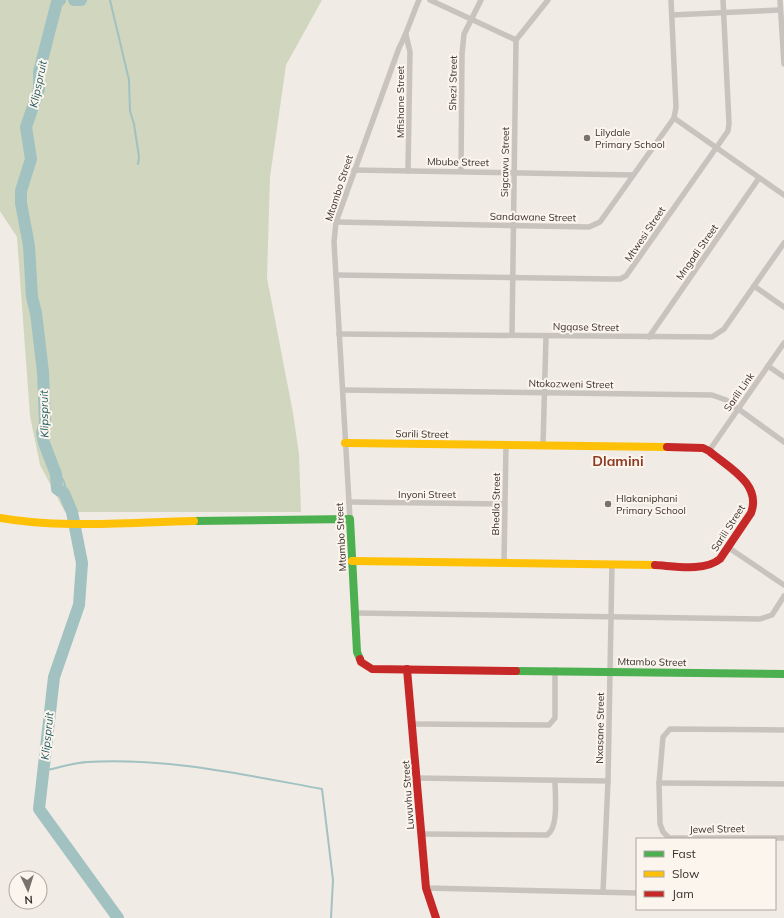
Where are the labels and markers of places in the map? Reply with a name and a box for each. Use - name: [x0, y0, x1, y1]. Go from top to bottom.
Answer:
- place label: Lilydale Primary School: [595, 126, 665, 151]
- marker: Lilydale Primary School: [582, 133, 592, 143]
- place label: Hlakaniphani Primary School: [616, 492, 686, 517]
- marker: Hlakaniphani Primary School: [603, 499, 613, 509]

